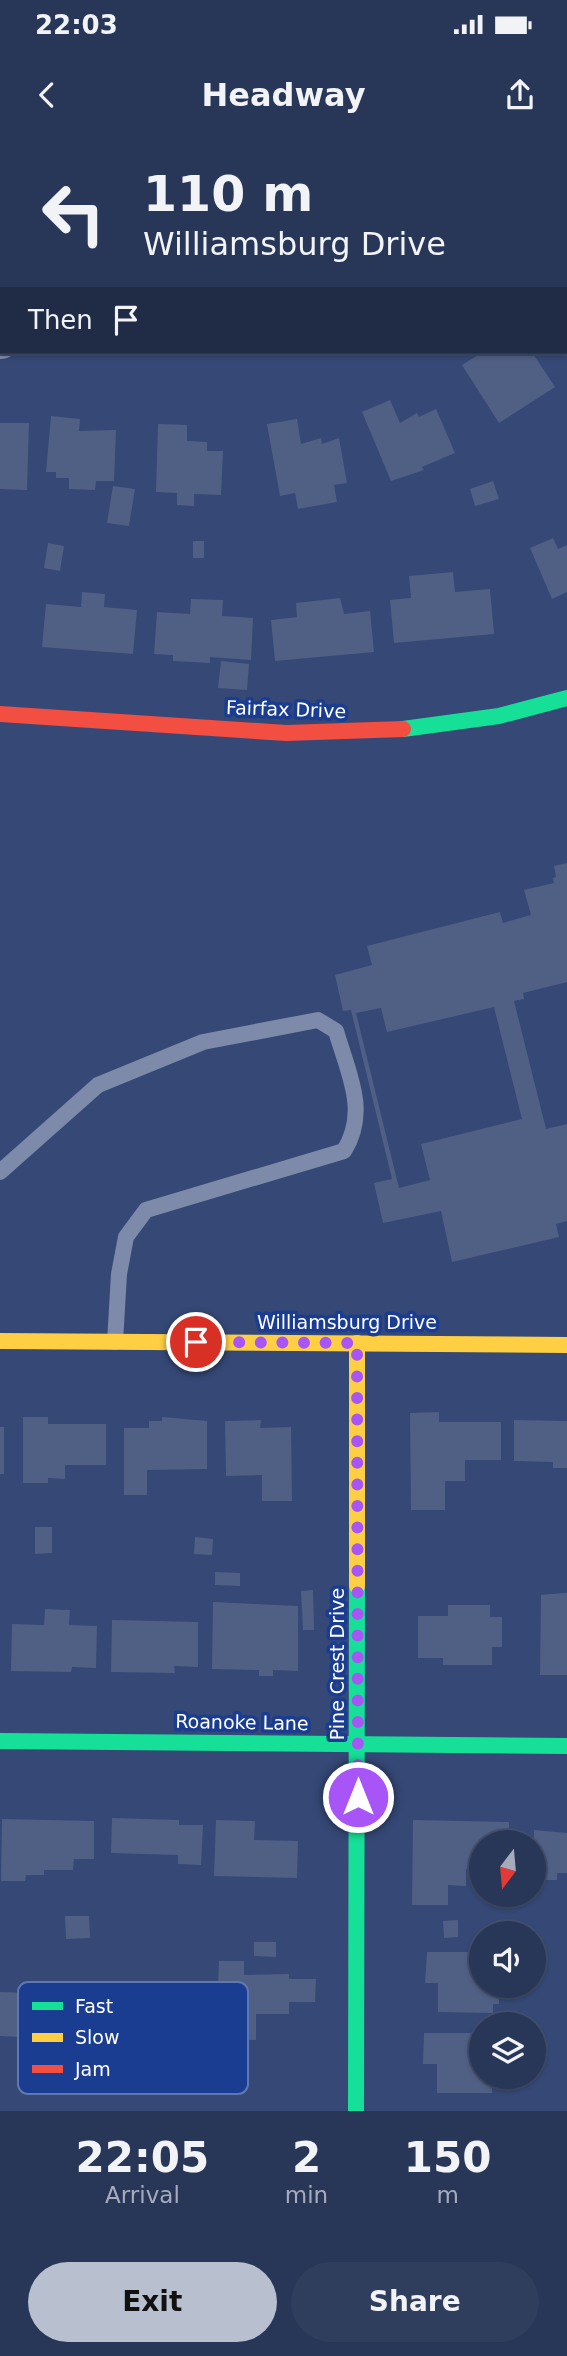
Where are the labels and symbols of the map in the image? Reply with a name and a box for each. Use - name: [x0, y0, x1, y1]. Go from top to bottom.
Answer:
- street label: Fairfax Drive: [226, 696, 346, 722]
- street label: Williamsburg Drive: [257, 1311, 437, 1333]
- pin: [166, 1312, 226, 1372]
- street label: Pine Crest Drive: [326, 1588, 348, 1740]
- street label: Roanoke Lane: [175, 1710, 309, 1734]
- position arrow: [321, 1760, 395, 1834]
- north arrow: [469, 1830, 546, 1908]
- legend: [18, 1982, 248, 2094]
- text: Fast: [75, 1995, 113, 2017]
- text: Slow: [75, 2026, 120, 2048]
- text: Jam: [74, 2058, 111, 2080]

